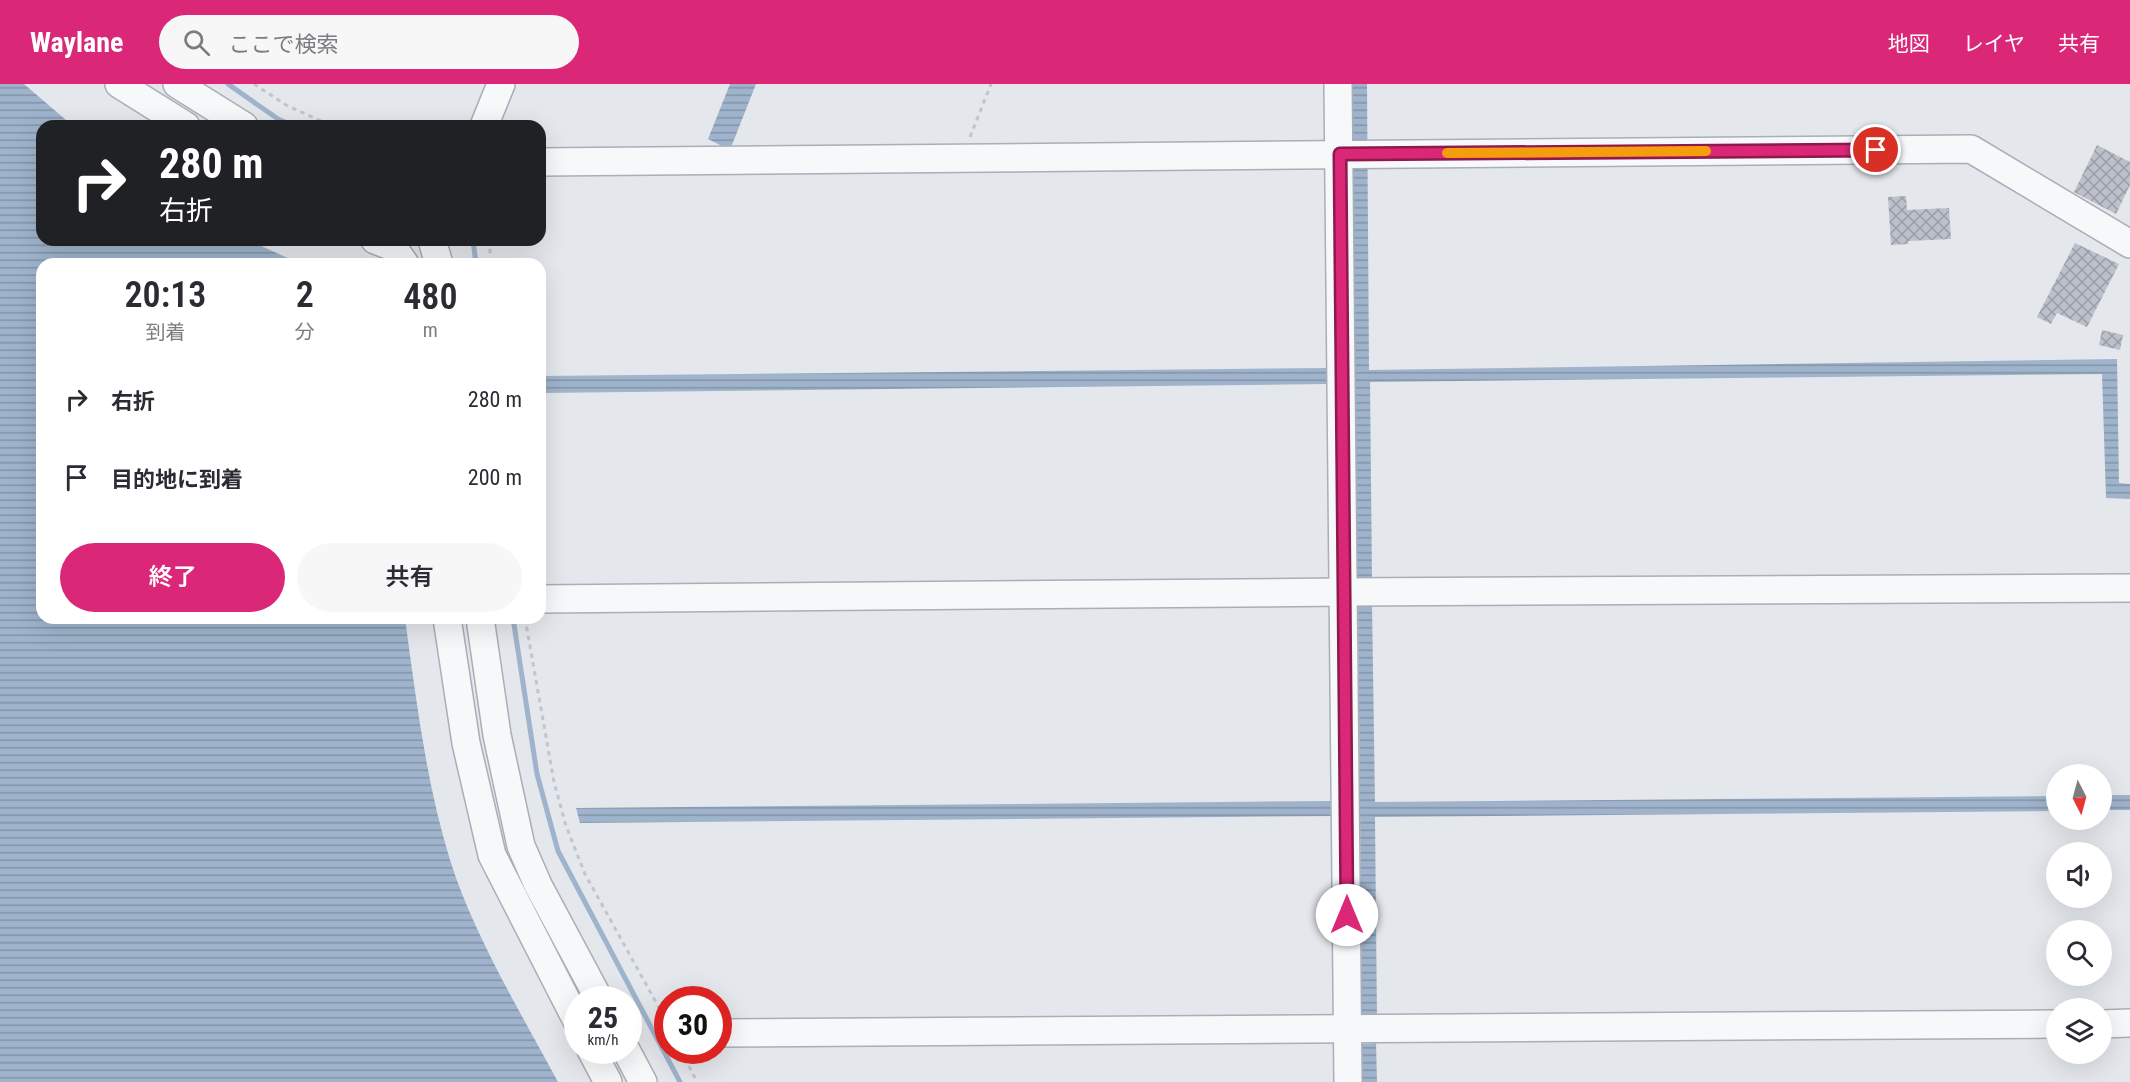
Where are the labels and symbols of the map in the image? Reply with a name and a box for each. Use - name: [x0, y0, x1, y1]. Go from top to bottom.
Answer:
- pin: [1850, 124, 1901, 175]
- north arrow: [2046, 764, 2112, 830]
- position arrow: [1315, 883, 1379, 947]
- speed limit sign: 30: [654, 986, 732, 1064]

